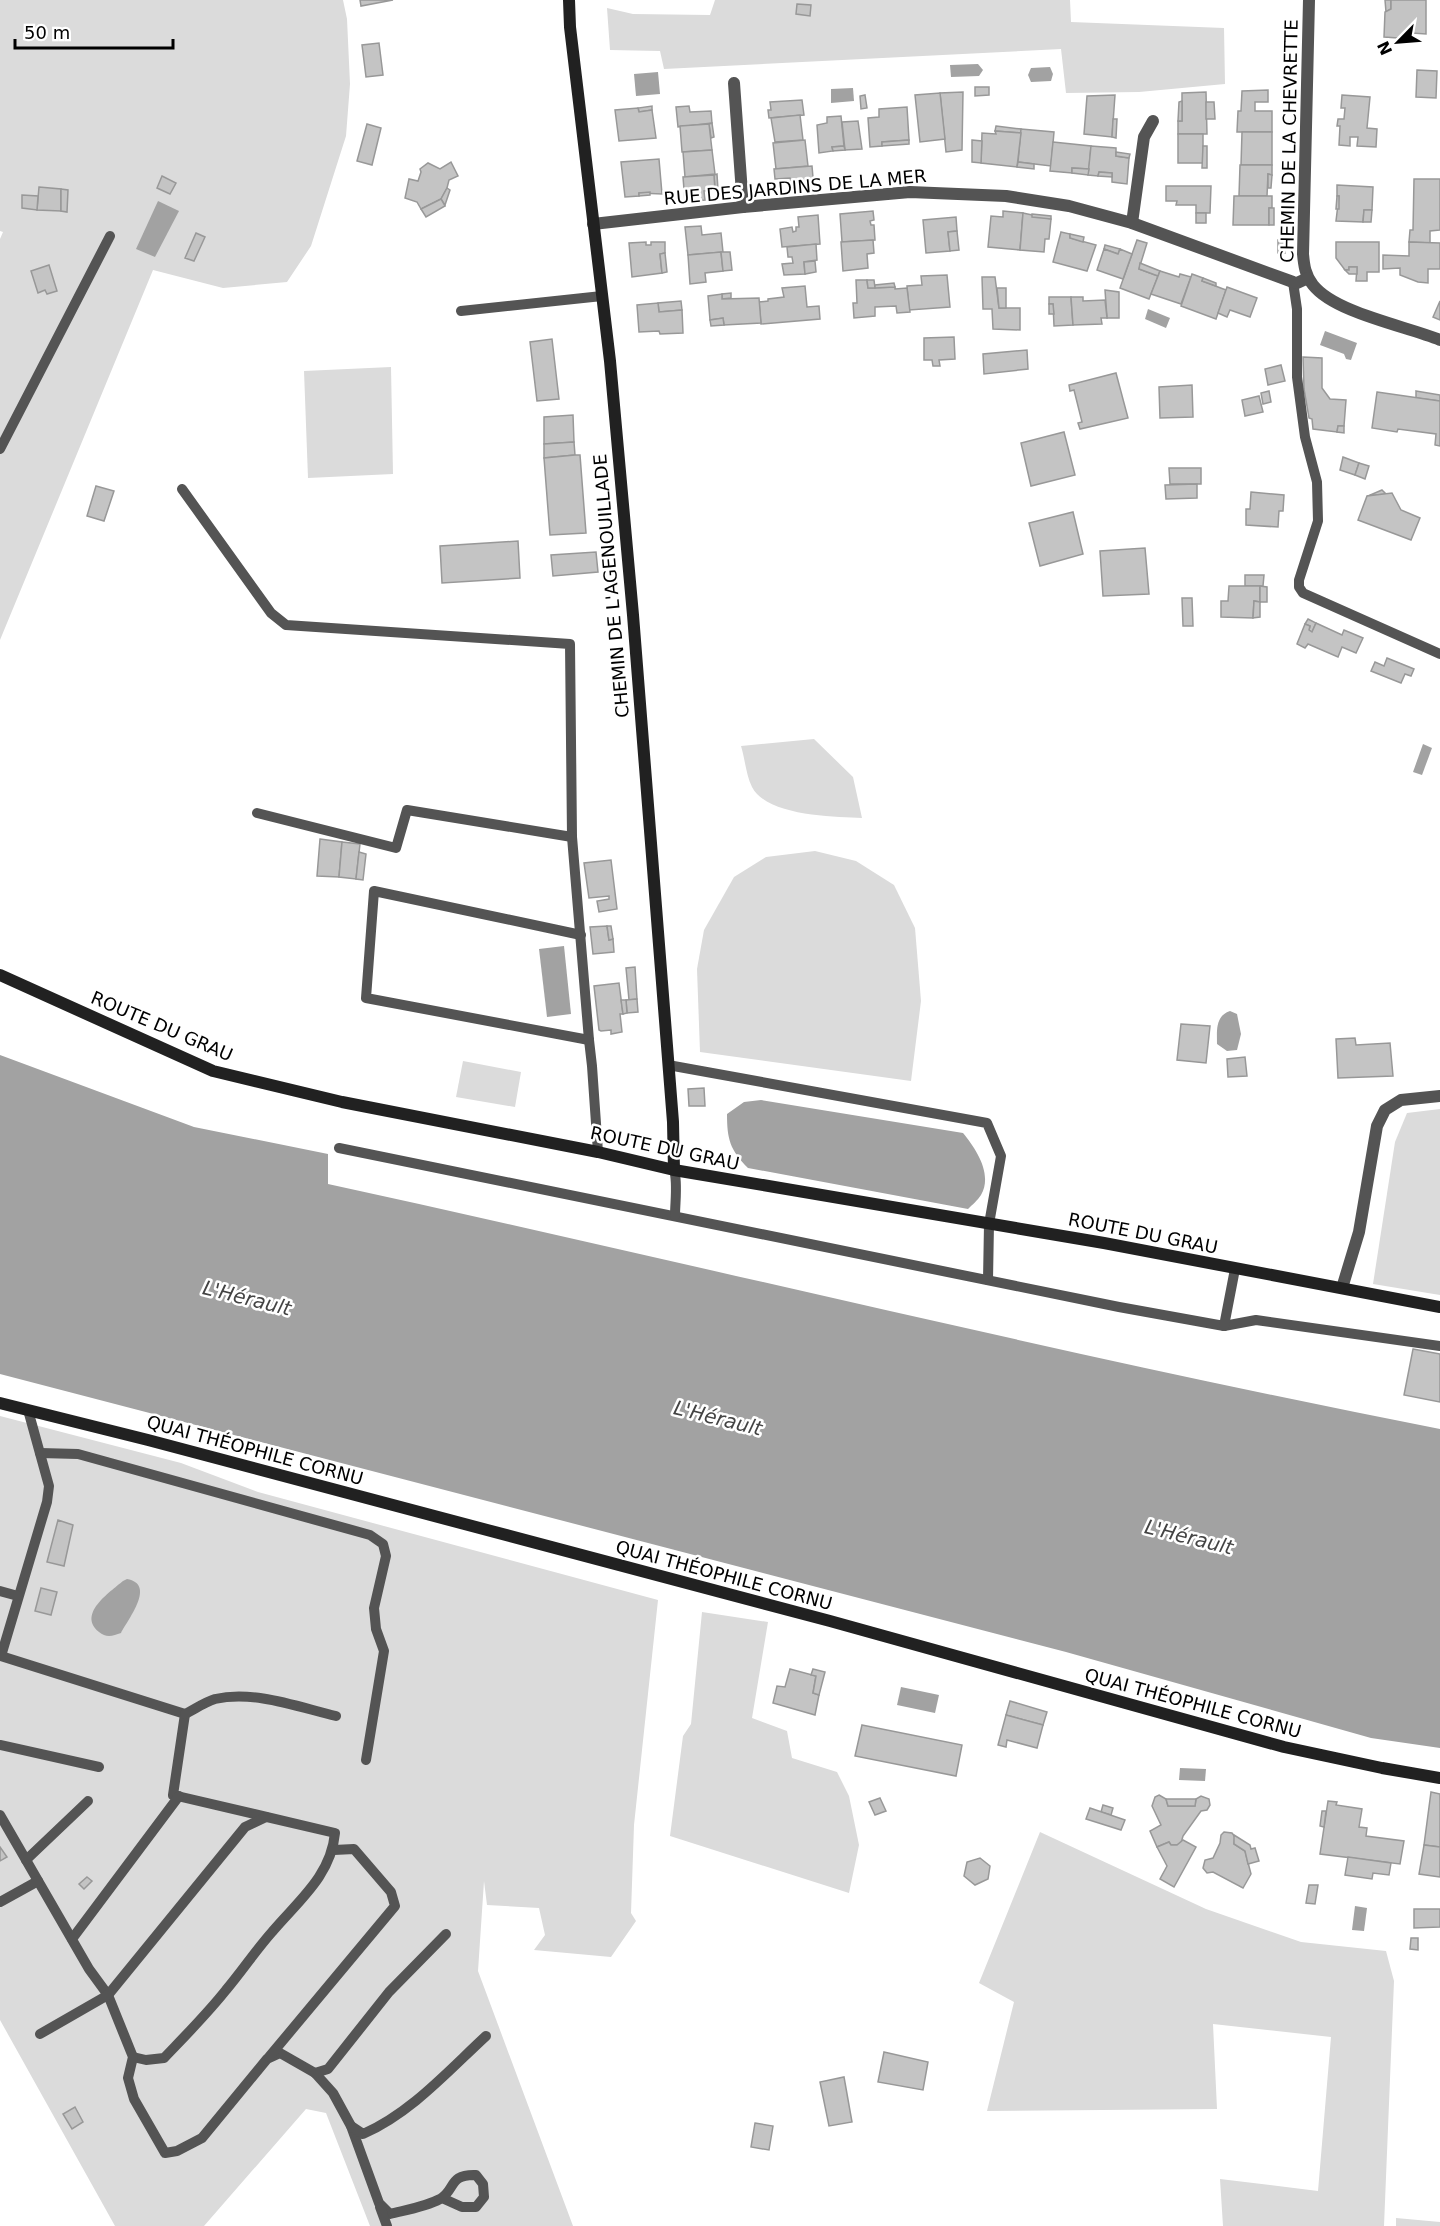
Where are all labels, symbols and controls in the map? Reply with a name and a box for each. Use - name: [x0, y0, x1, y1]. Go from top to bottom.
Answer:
- scale bar: [15, 12, 172, 50]
- north arrow: [1368, 12, 1428, 72]
- street label: CHEMIN DE LA CHEVRETTE: [1276, 19, 1302, 263]
- text: 50 m: [24, 22, 70, 43]
- text: N: [1373, 38, 1396, 58]
- street label: RUE DES JARDINS DE LA MER: [663, 165, 927, 209]
- street label: CHEMIN DE L'AGENOUILLADE: [589, 453, 633, 719]
- street label: ROUTE DU GRAU: [88, 987, 236, 1065]
- street label: ROUTE DU GRAU: [589, 1122, 741, 1174]
- street label: ROUTE DU GRAU: [1066, 1208, 1220, 1258]
- water label: L'Hérault: [200, 1275, 295, 1321]
- water label: L'Hérault: [671, 1395, 766, 1441]
- street label: QUAI THÉOPHILE CORNU: [144, 1411, 366, 1489]
- water label: L'Hérault: [1142, 1514, 1237, 1560]
- street label: QUAI THÉOPHILE CORNU: [613, 1536, 835, 1614]
- street label: QUAI THÉOPHILE CORNU: [1082, 1664, 1304, 1742]

